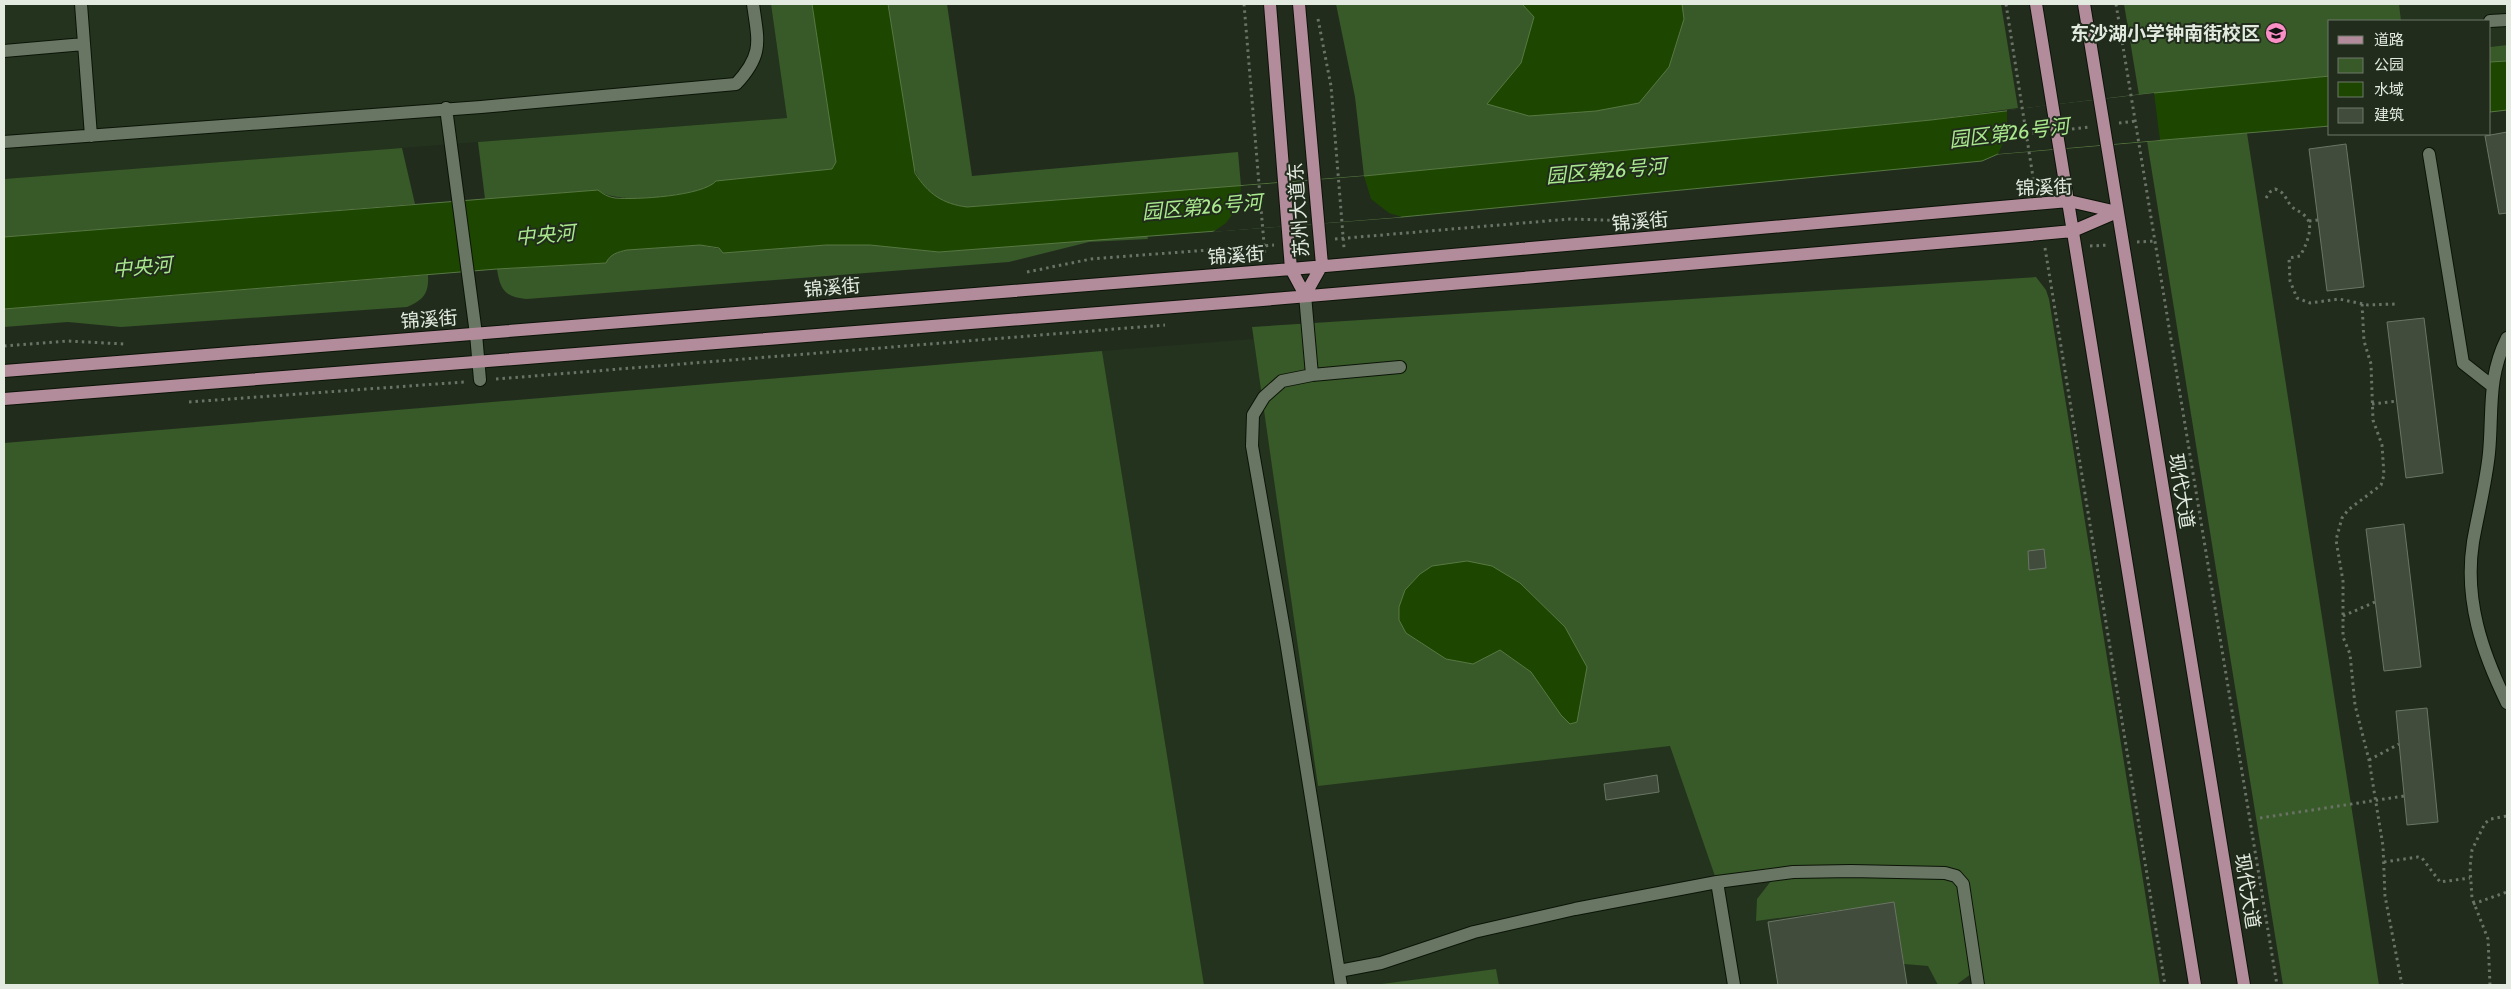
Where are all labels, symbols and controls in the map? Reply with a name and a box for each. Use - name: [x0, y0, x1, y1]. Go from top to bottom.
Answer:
- legend: [2328, 20, 2491, 135]
- school or university icon: 东沙湖小学钟南街校区: [2264, 21, 2288, 45]
- place label: 东沙湖小学钟南街校区: [2070, 22, 2260, 45]
- text: 道路: [2374, 31, 2404, 49]
- text: 公园: [2374, 56, 2404, 74]
- text: 水域: [2374, 81, 2404, 99]
- text: 建筑: [2374, 106, 2404, 124]
- water label: 园区第26号河: [1948, 113, 2074, 152]
- water label: 园区第26号河: [1545, 153, 1671, 188]
- street label: 苏州大道东: [1284, 162, 1313, 258]
- street label: 锦溪街: [2015, 175, 2073, 200]
- water label: 园区第26号河: [1141, 189, 1267, 224]
- street label: 锦溪街: [1611, 208, 1669, 235]
- water label: 中央河: [514, 220, 580, 250]
- street label: 锦溪街: [1207, 242, 1265, 269]
- water label: 中央河: [111, 252, 177, 282]
- street label: 锦溪街: [803, 274, 861, 301]
- street label: 锦溪街: [400, 306, 458, 333]
- street label: 现代大道: [2164, 452, 2199, 530]
- street label: 现代大道: [2230, 852, 2265, 930]

